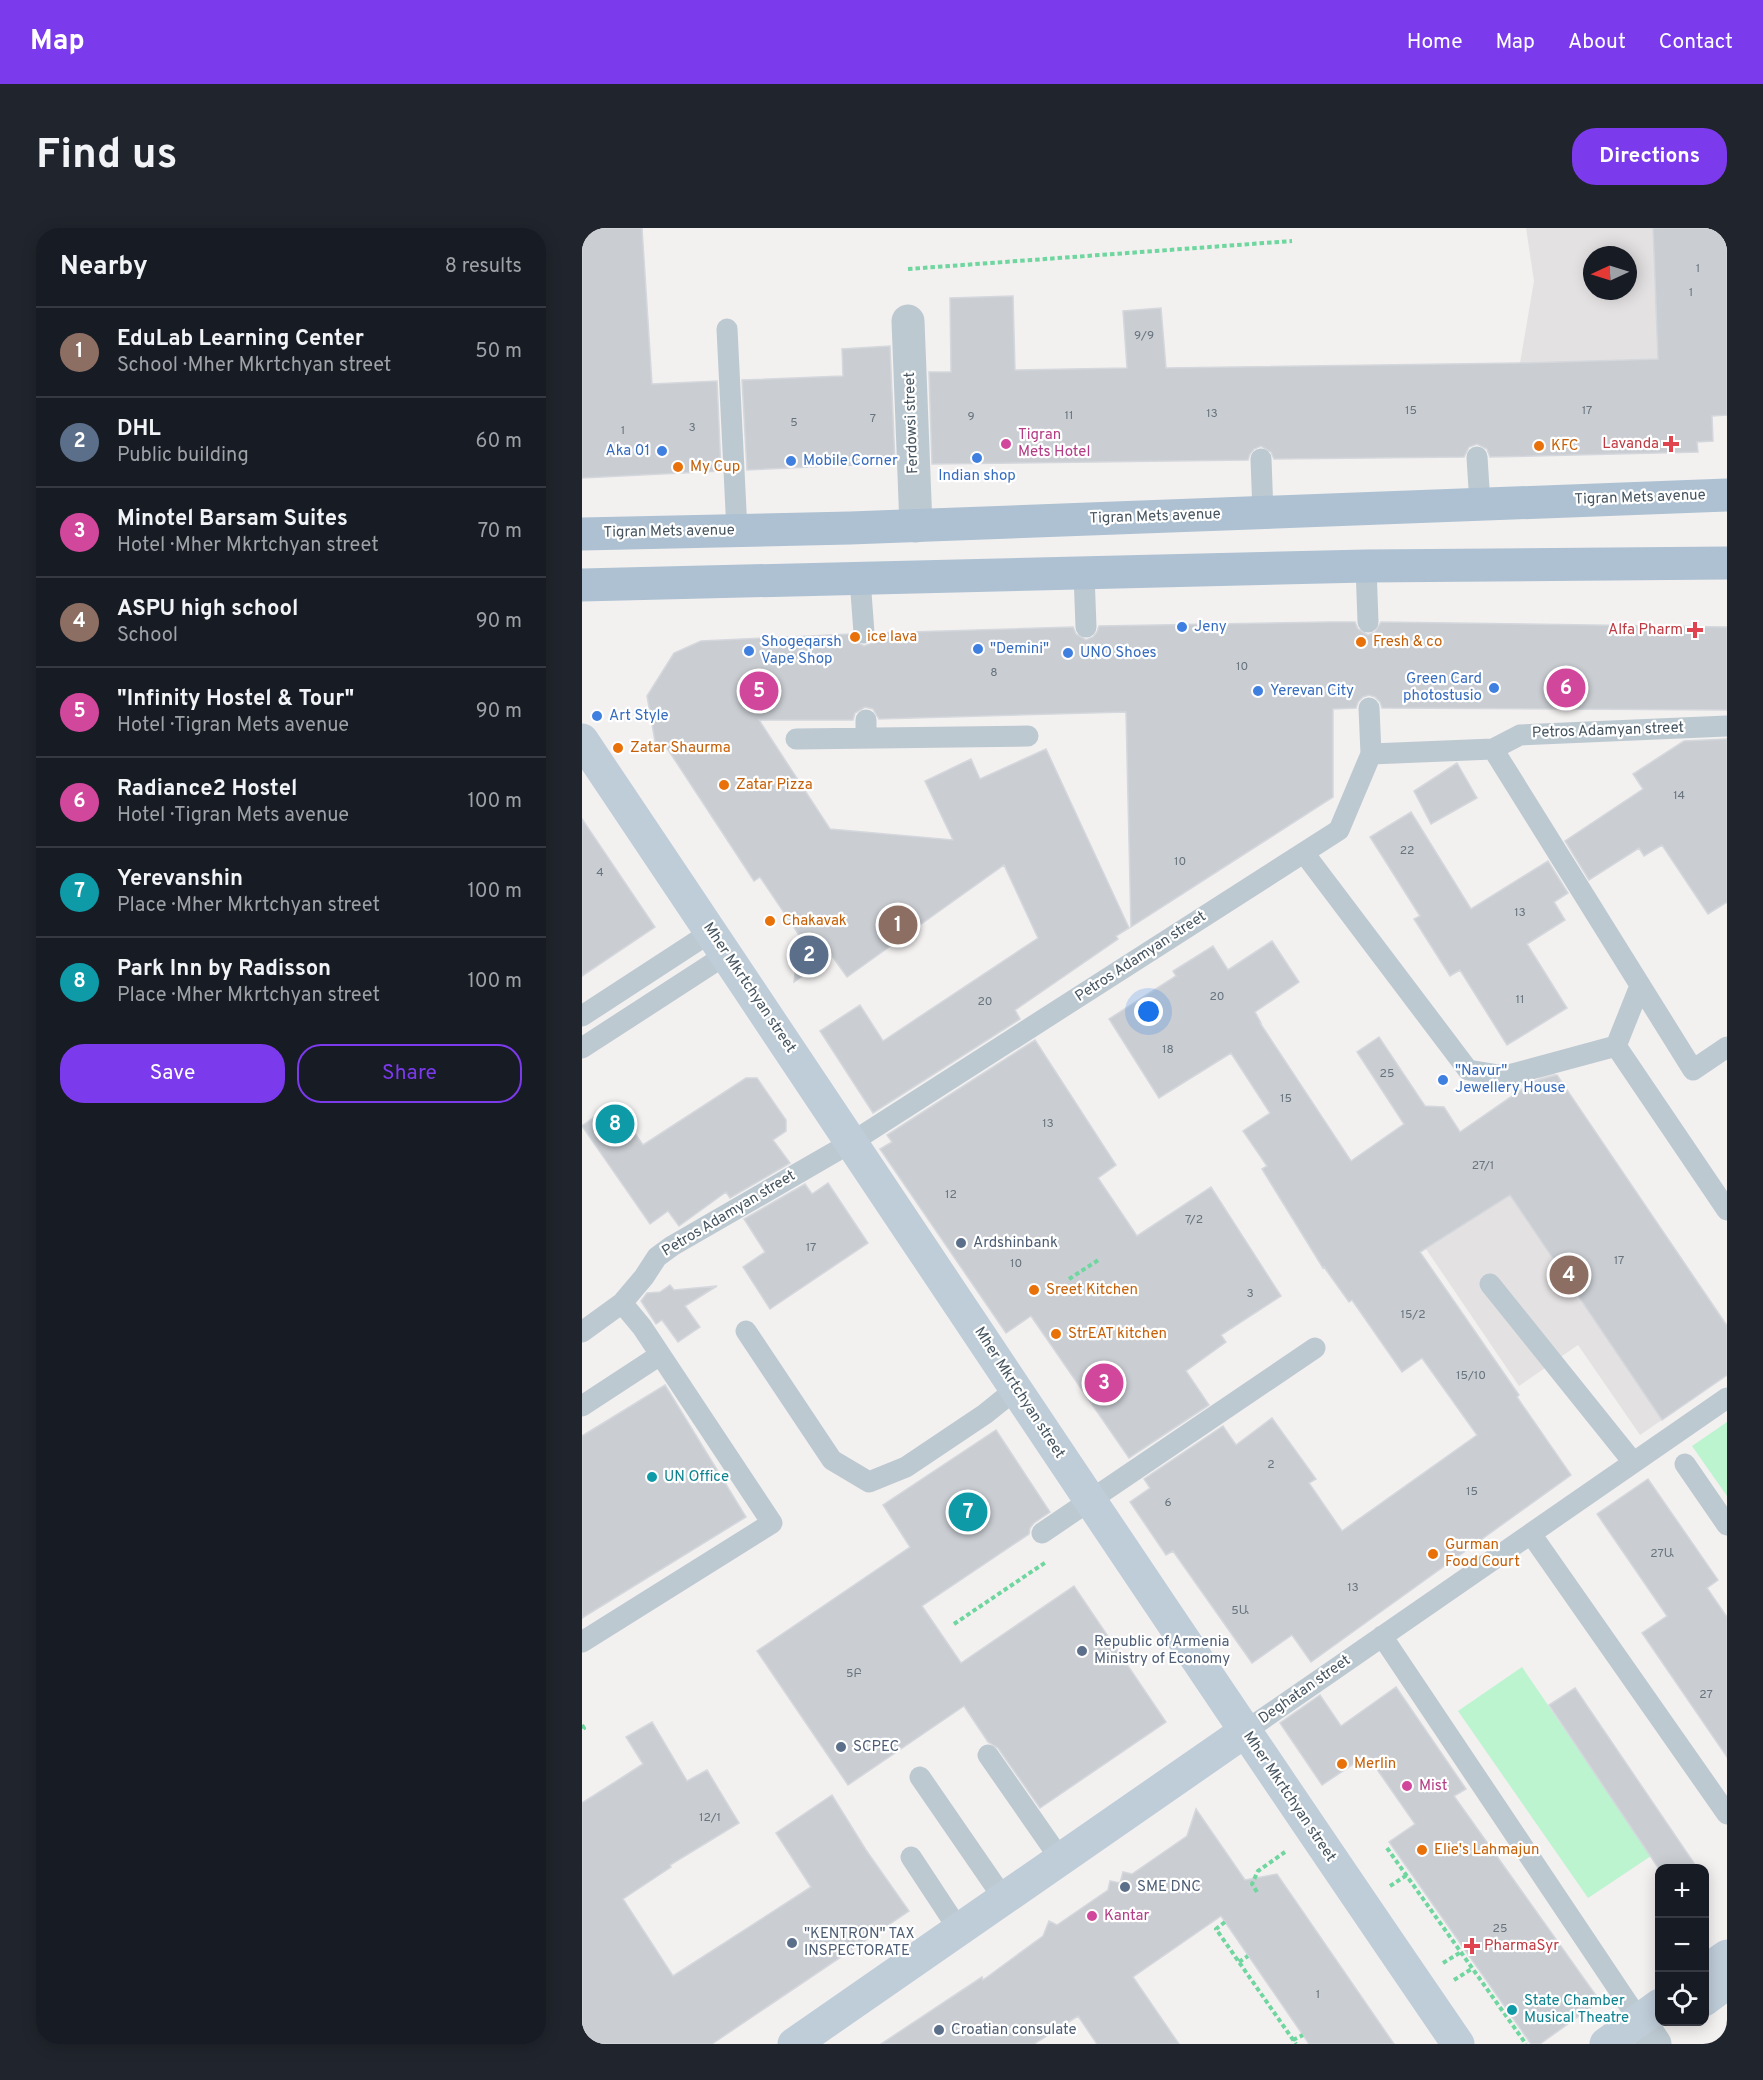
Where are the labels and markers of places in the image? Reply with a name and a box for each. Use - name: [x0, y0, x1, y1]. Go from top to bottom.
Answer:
- place label: Tigran Mets Hotel: [1018, 426, 1090, 462]
- place label: Lavanda: [1602, 435, 1659, 454]
- marker: Tigran Mets Hotel: [999, 437, 1013, 451]
- place label: KFC: [1551, 437, 1579, 456]
- marker: Lavanda: [1664, 437, 1678, 451]
- marker: KFC: [1532, 439, 1546, 453]
- place label: Aka 01: [606, 442, 650, 461]
- marker: Aka 01: [655, 444, 669, 458]
- marker: Indian shop: [970, 451, 984, 465]
- place label: Mobile Corner: [803, 452, 898, 471]
- marker: Mobile Corner: [784, 454, 798, 468]
- place label: My Cup: [690, 458, 740, 477]
- marker: My Cup: [671, 460, 685, 474]
- place label: Indian shop: [938, 467, 1016, 486]
- place label: Jeny: [1194, 618, 1227, 637]
- marker: Jeny: [1175, 620, 1189, 634]
- place label: Alfa Pharm: [1608, 621, 1683, 640]
- marker: Alfa Pharm: [1688, 623, 1702, 637]
- place label: ice lava: [867, 628, 917, 647]
- marker: ice lava: [848, 630, 862, 644]
- place label: Shogeqarsh Vape Shop: [761, 633, 842, 669]
- place label: Fresh & co: [1373, 633, 1442, 652]
- marker: Fresh & co: [1354, 635, 1368, 649]
- place label: "Demini": [990, 640, 1049, 659]
- marker: "Demini": [971, 642, 985, 656]
- marker: Shogeqarsh Vape Shop: [742, 644, 756, 658]
- place label: UNO Shoes: [1080, 644, 1157, 663]
- marker: UNO Shoes: [1061, 646, 1075, 660]
- pin: 6: [1546, 666, 1586, 710]
- pin: 5: [740, 668, 778, 714]
- place label: Green Card photostusio: [1403, 670, 1482, 706]
- marker: Green Card photostusio: [1487, 681, 1501, 695]
- place label: Yerevan City: [1270, 682, 1354, 701]
- marker: Yerevan City: [1251, 684, 1265, 698]
- place label: Art Style: [609, 707, 669, 726]
- marker: Art Style: [590, 709, 604, 723]
- place label: Zatar Shaurma: [630, 739, 731, 758]
- marker: Zatar Shaurma: [611, 741, 625, 755]
- place label: Zatar Pizza: [736, 776, 813, 795]
- marker: Zatar Pizza: [717, 778, 731, 792]
- pin: 1: [878, 902, 918, 948]
- place label: Chakavak: [782, 912, 847, 931]
- marker: Chakavak: [763, 914, 777, 928]
- pin: 2: [790, 932, 828, 978]
- place label: "Navur" Jewellery House: [1455, 1062, 1566, 1098]
- marker: "Navur" Jewellery House: [1436, 1073, 1450, 1087]
- pin: 8: [596, 1102, 634, 1146]
- place label: Ardshinbank: [973, 1234, 1058, 1253]
- marker: Ardshinbank: [954, 1236, 968, 1250]
- pin: 4: [1550, 1252, 1588, 1298]
- place label: Sreet Kitchen: [1046, 1281, 1138, 1300]
- marker: Sreet Kitchen: [1027, 1283, 1041, 1297]
- place label: StrEAT kitchen: [1068, 1325, 1167, 1344]
- marker: StrEAT kitchen: [1049, 1327, 1063, 1341]
- pin: 3: [1084, 1360, 1124, 1406]
- place label: UN Office: [664, 1468, 729, 1487]
- marker: UN Office: [645, 1470, 659, 1484]
- pin: 7: [948, 1490, 988, 1534]
- place label: Gurman Food Court: [1445, 1536, 1520, 1572]
- marker: Gurman Food Court: [1426, 1547, 1440, 1561]
- place label: Republic of Armenia Ministry of Economy: [1094, 1633, 1230, 1669]
- marker: Republic of Armenia Ministry of Economy: [1075, 1644, 1089, 1658]
- place label: SCPEC: [853, 1738, 899, 1757]
- marker: SCPEC: [834, 1740, 848, 1754]
- place label: Merlin: [1354, 1755, 1396, 1774]
- marker: Merlin: [1335, 1757, 1349, 1771]
- place label: Mist: [1419, 1777, 1447, 1796]
- marker: Mist: [1400, 1779, 1414, 1793]
- place label: Elie's Lahmajun: [1434, 1841, 1539, 1860]
- marker: Elie's Lahmajun: [1415, 1843, 1429, 1857]
- place label: SME DNC: [1137, 1878, 1201, 1897]
- marker: SME DNC: [1118, 1880, 1132, 1894]
- place label: Kantar: [1104, 1907, 1150, 1926]
- marker: Kantar: [1085, 1909, 1099, 1923]
- place label: "KENTRON" TAX INSPECTORATE: [804, 1925, 915, 1961]
- marker: "KENTRON" TAX INSPECTORATE: [785, 1936, 799, 1950]
- place label: PharmaSyr: [1484, 1937, 1559, 1956]
- marker: PharmaSyr: [1465, 1939, 1479, 1953]
- place label: State Chamber Musical Theatre: [1524, 1992, 1629, 2028]
- marker: State Chamber Musical Theatre: [1505, 2003, 1519, 2017]
- place label: Croatian consulate: [951, 2021, 1077, 2040]
- marker: Croatian consulate: [932, 2023, 946, 2037]

